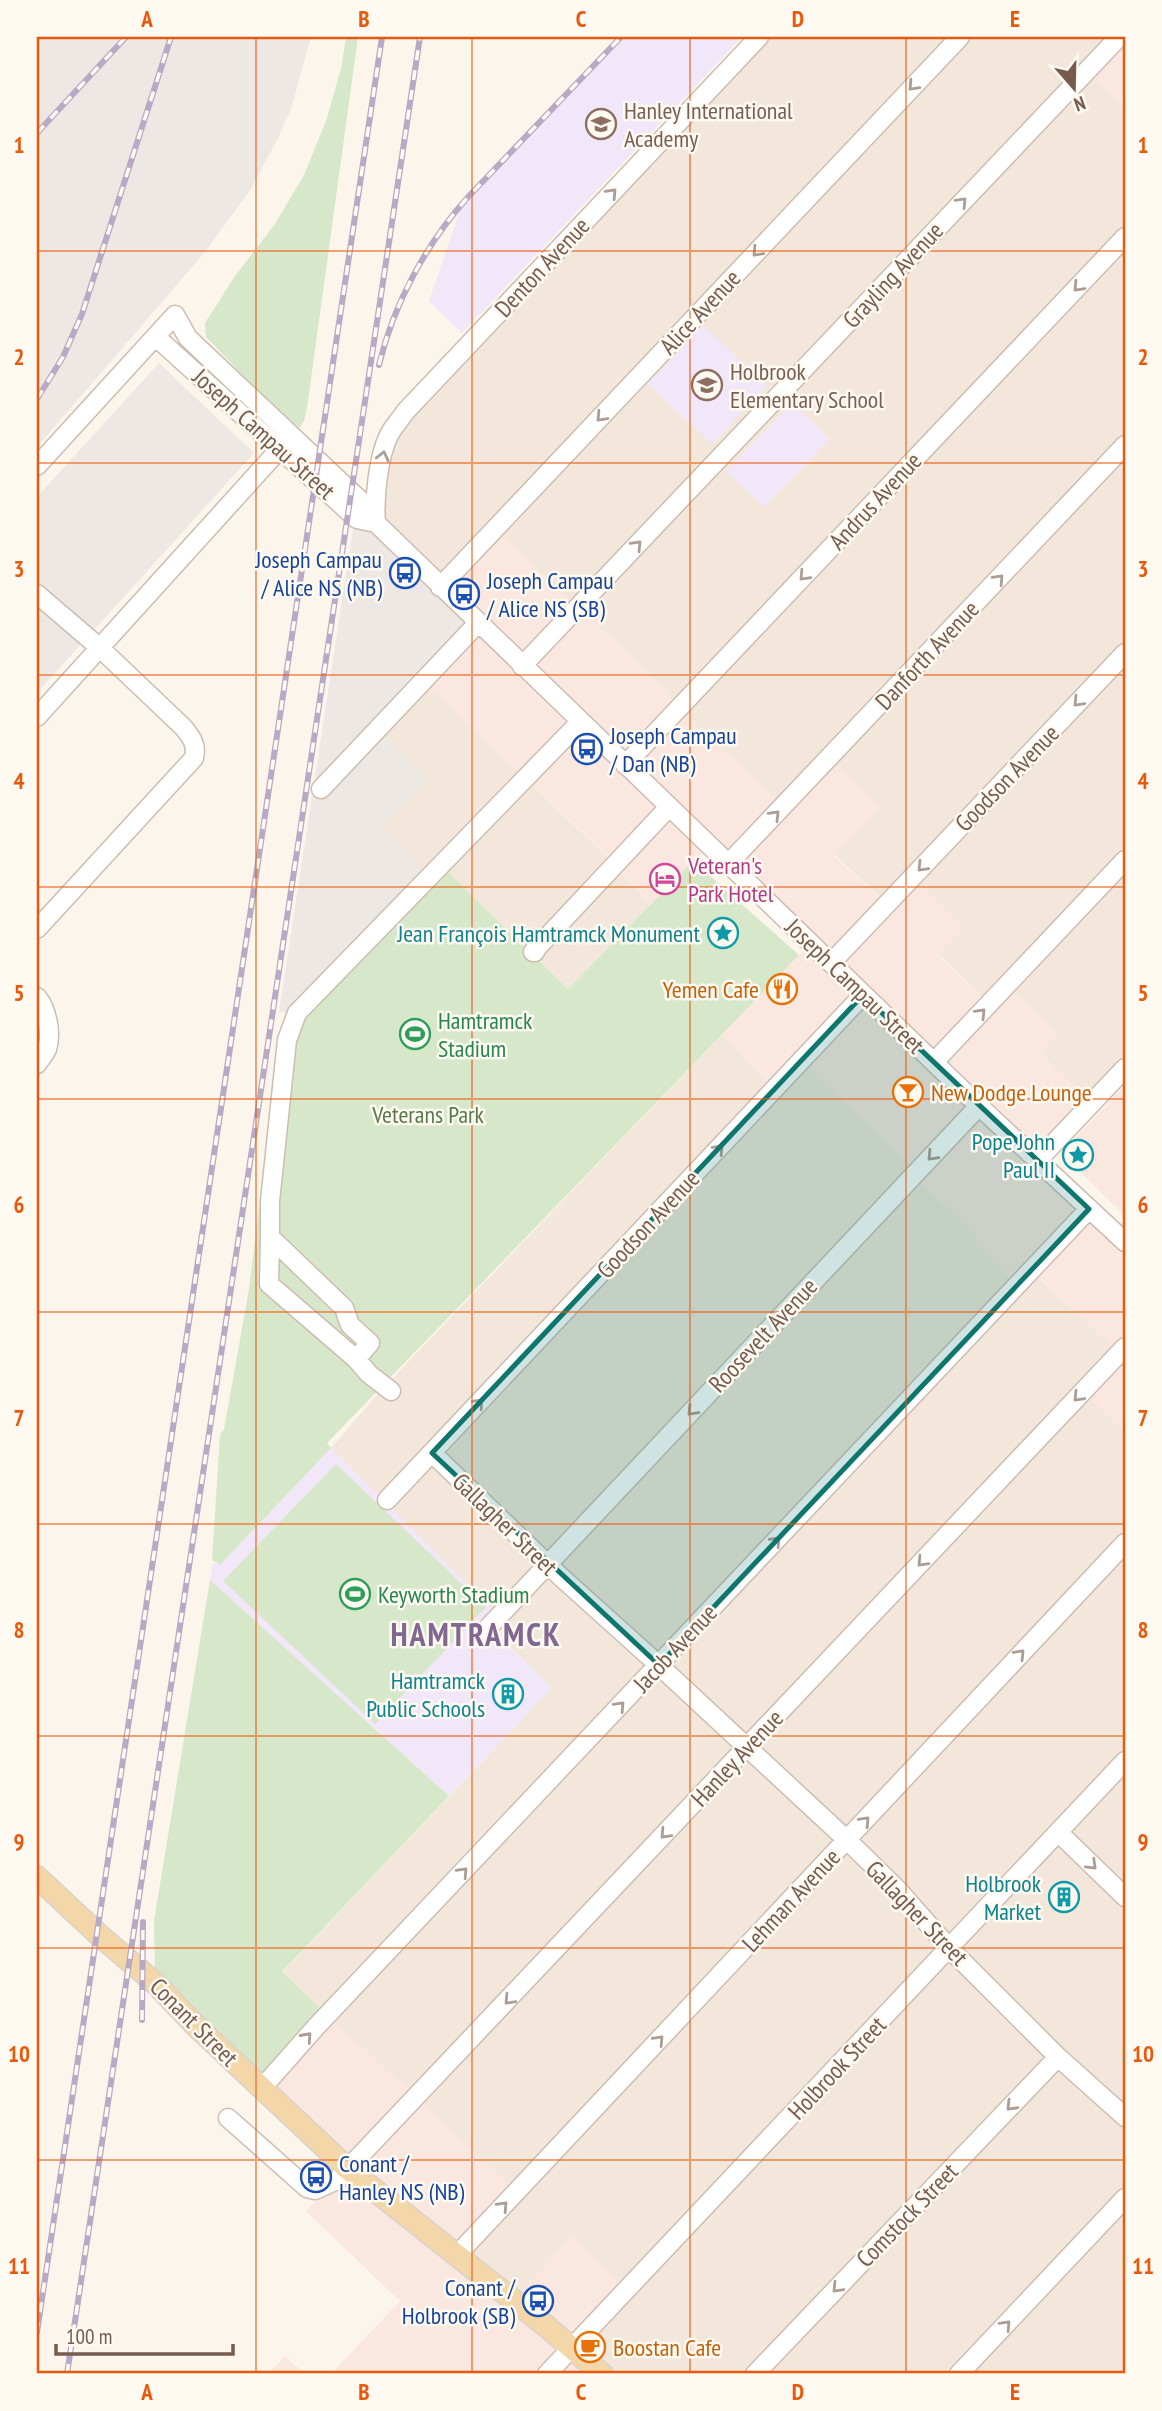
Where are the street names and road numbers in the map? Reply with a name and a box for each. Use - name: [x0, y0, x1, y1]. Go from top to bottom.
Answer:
- street label: Denton Avenue: [488, 211, 596, 323]
- street label: Grayling Avenue: [836, 215, 950, 335]
- street label: Alice Avenue: [653, 263, 747, 361]
- street label: Joseph Campau Street: [185, 361, 342, 506]
- street label: Andrus Avenue: [822, 446, 928, 556]
- street label: Danforth Avenue: [868, 594, 986, 716]
- street label: Goodson Avenue: [948, 718, 1066, 838]
- street label: Joseph Campau Street: [778, 911, 931, 1060]
- street label: Goodson Avenue: [590, 1163, 706, 1285]
- street label: Roosevelt Avenue: [702, 1271, 824, 1399]
- street label: Gallagher Street: [446, 1466, 564, 1582]
- street label: Jacob Avenue: [626, 1597, 724, 1699]
- street label: Hanley Avenue: [684, 1703, 790, 1813]
- street label: Lehman Avenue: [735, 1842, 847, 1958]
- street label: Gallagher Street: [859, 1854, 975, 1972]
- street label: Conant Street: [143, 1971, 245, 2073]
- street label: Holbrook Street: [781, 2010, 893, 2126]
- street label: Comstock Street: [850, 2156, 965, 2274]

